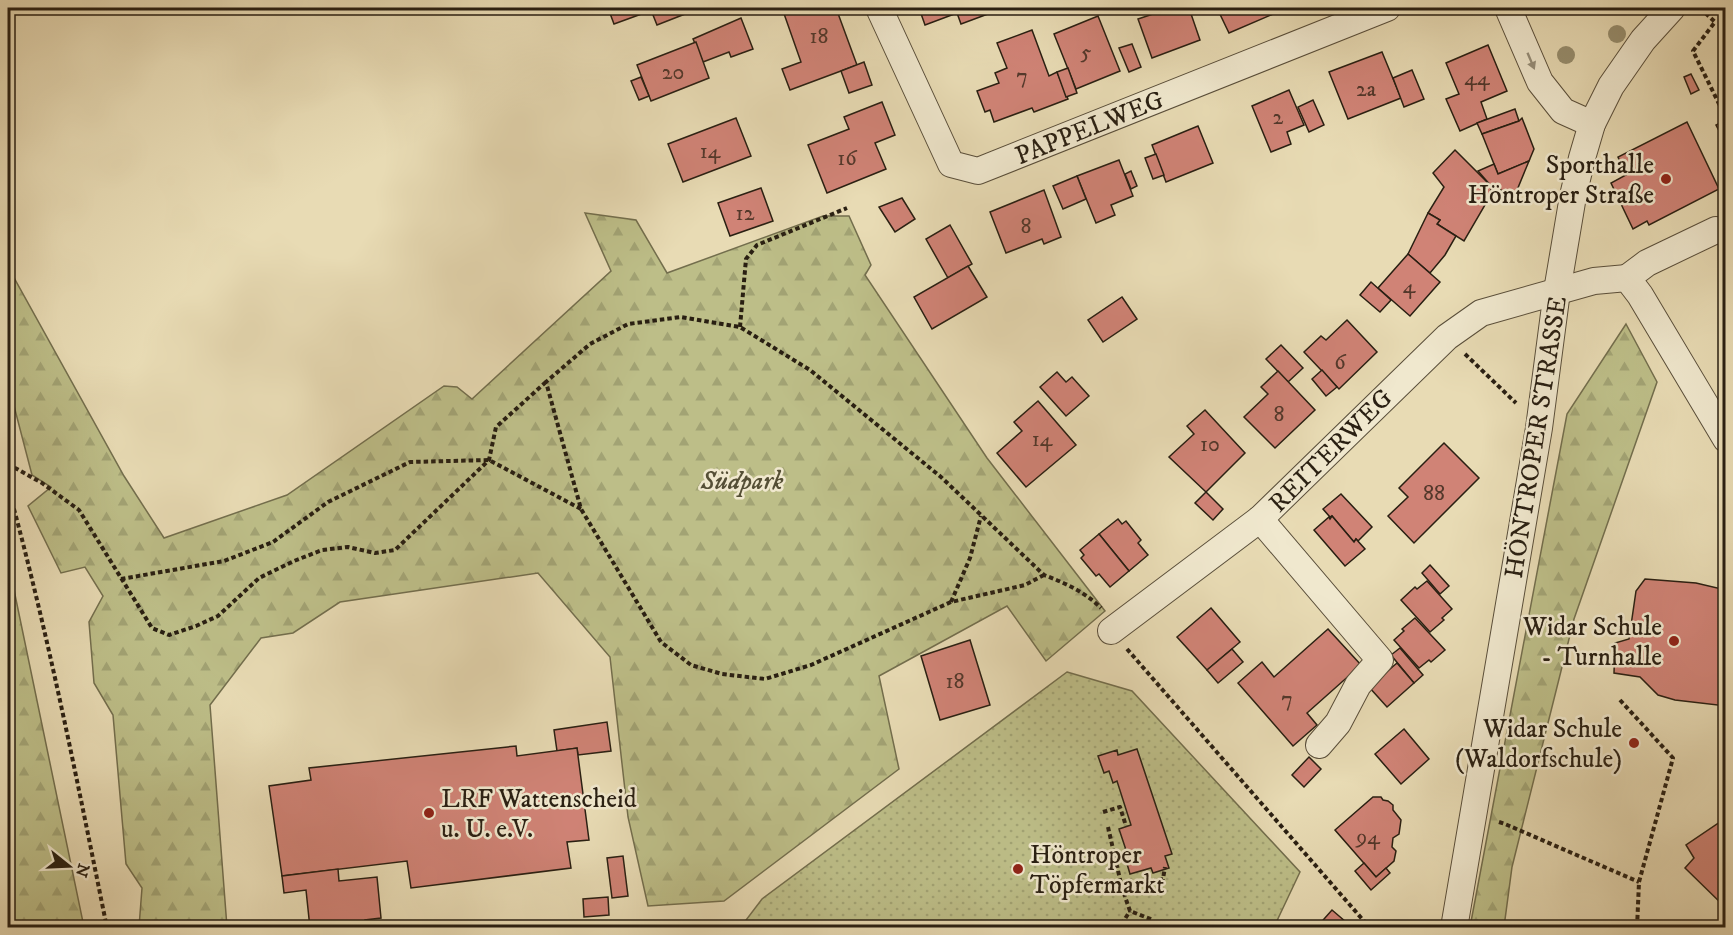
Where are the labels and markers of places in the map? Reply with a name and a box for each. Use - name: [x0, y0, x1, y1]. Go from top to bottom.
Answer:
- place label: Sporthalle Höntroper Straße: [1468, 149, 1654, 212]
- marker: Sporthalle Höntroper Straße: [1659, 172, 1673, 186]
- place label: Widar Schule - Turnhalle: [1522, 611, 1662, 674]
- marker: Widar Schule - Turnhalle: [1667, 634, 1681, 648]
- place label: Widar Schule (Waldorfschule): [1455, 713, 1622, 776]
- marker: Widar Schule (Waldorfschule): [1627, 736, 1641, 750]
- place label: LRF Wattenscheid u. U. e.V.: [441, 783, 637, 846]
- marker: LRF Wattenscheid u. U. e.V.: [422, 806, 436, 820]
- place label: Höntroper Töpfermarkt: [1030, 839, 1165, 902]
- marker: Höntroper Töpfermarkt: [1011, 862, 1025, 876]

